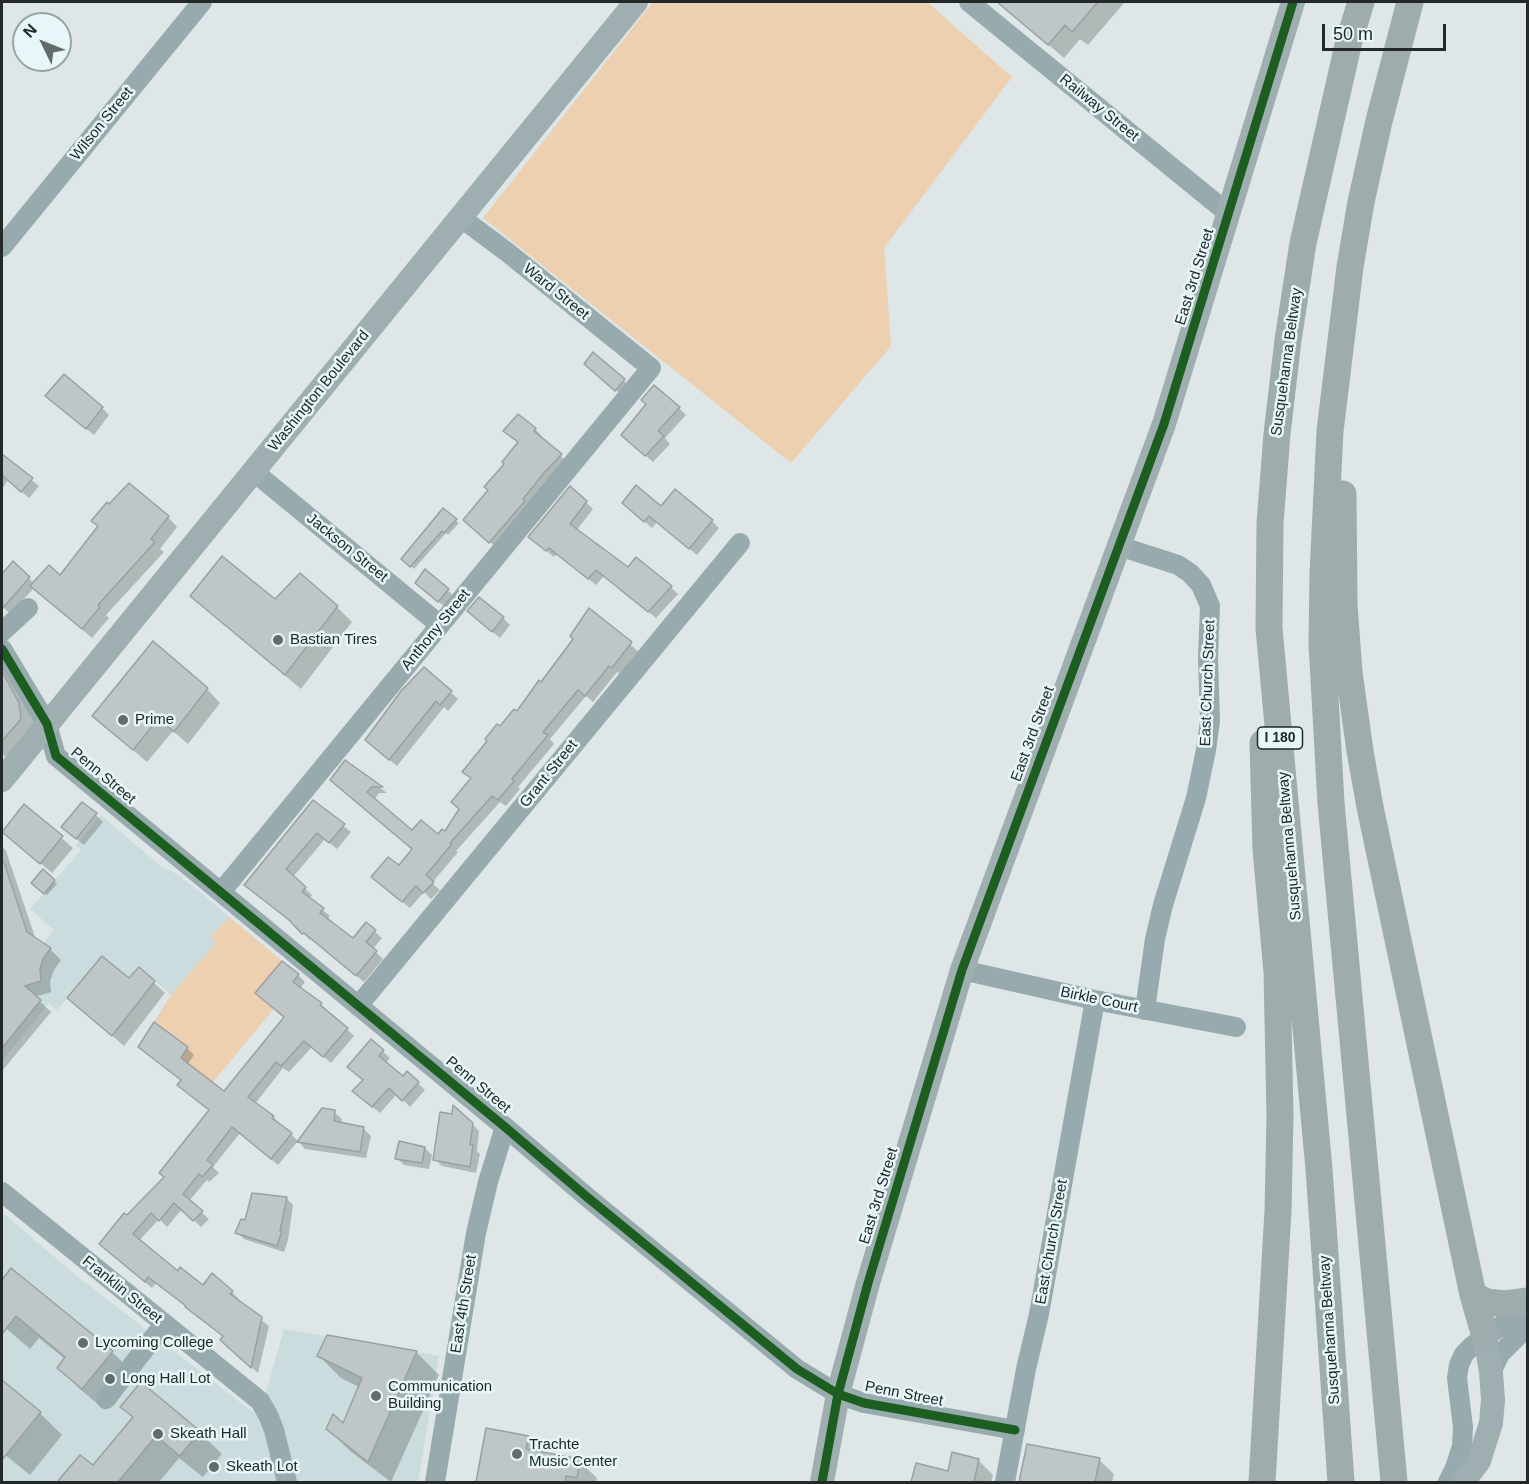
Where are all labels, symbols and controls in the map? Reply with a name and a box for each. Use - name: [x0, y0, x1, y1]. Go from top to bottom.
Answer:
- north arrow: [12, 12, 72, 72]
- scale bar: [1325, 12, 1450, 50]
- text: N: [20, 21, 40, 41]
- text: 50 m: [1333, 24, 1373, 44]
- street label: Railway Street: [1056, 71, 1142, 145]
- street label: Wilson Street: [67, 84, 137, 164]
- street label: East 3rd Street: [1172, 227, 1218, 327]
- street label: Ward Street: [519, 260, 593, 324]
- street label: Susquehanna Beltway: [1268, 287, 1306, 437]
- street label: Washington Boulevard: [265, 327, 373, 455]
- street label: Jackson Street: [303, 510, 391, 586]
- street label: Anthony Street: [398, 586, 474, 674]
- street label: East Church Street: [1197, 619, 1219, 747]
- place label: Bastian Tires: [290, 631, 377, 649]
- marker: Bastian Tires: [271, 633, 285, 647]
- street label: East 3rd Street: [1007, 684, 1059, 784]
- place label: Prime: [135, 711, 174, 729]
- marker: Prime: [116, 713, 130, 727]
- road number: I 180: [1258, 727, 1302, 749]
- street label: Grant Street: [516, 737, 582, 811]
- street label: Penn Street: [67, 744, 139, 808]
- street label: Susquehanna Beltway: [1275, 771, 1305, 921]
- street label: Birkle Court: [1059, 983, 1139, 1017]
- street label: Penn Street: [442, 1053, 514, 1117]
- street label: East 3rd Street: [856, 1146, 902, 1246]
- street label: East Church Street: [1032, 1178, 1072, 1306]
- street label: Franklin Street: [78, 1252, 166, 1328]
- street label: East 4th Street: [447, 1254, 481, 1354]
- street label: Susquehanna Beltway: [1316, 1255, 1344, 1405]
- place label: Lycoming College: [95, 1334, 214, 1352]
- marker: Lycoming College: [76, 1336, 90, 1350]
- place label: Long Hall Lot: [122, 1370, 210, 1388]
- marker: Long Hall Lot: [103, 1372, 117, 1386]
- place label: Communication Building: [388, 1378, 492, 1413]
- street label: Penn Street: [863, 1378, 945, 1410]
- marker: Communication Building: [369, 1389, 383, 1403]
- place label: Skeath Hall: [170, 1425, 247, 1443]
- marker: Skeath Hall: [151, 1427, 165, 1441]
- place label: Trachte Music Center: [529, 1436, 617, 1471]
- marker: Trachte Music Center: [510, 1447, 524, 1461]
- place label: Skeath Lot: [226, 1458, 298, 1476]
- marker: Skeath Lot: [207, 1460, 221, 1474]

